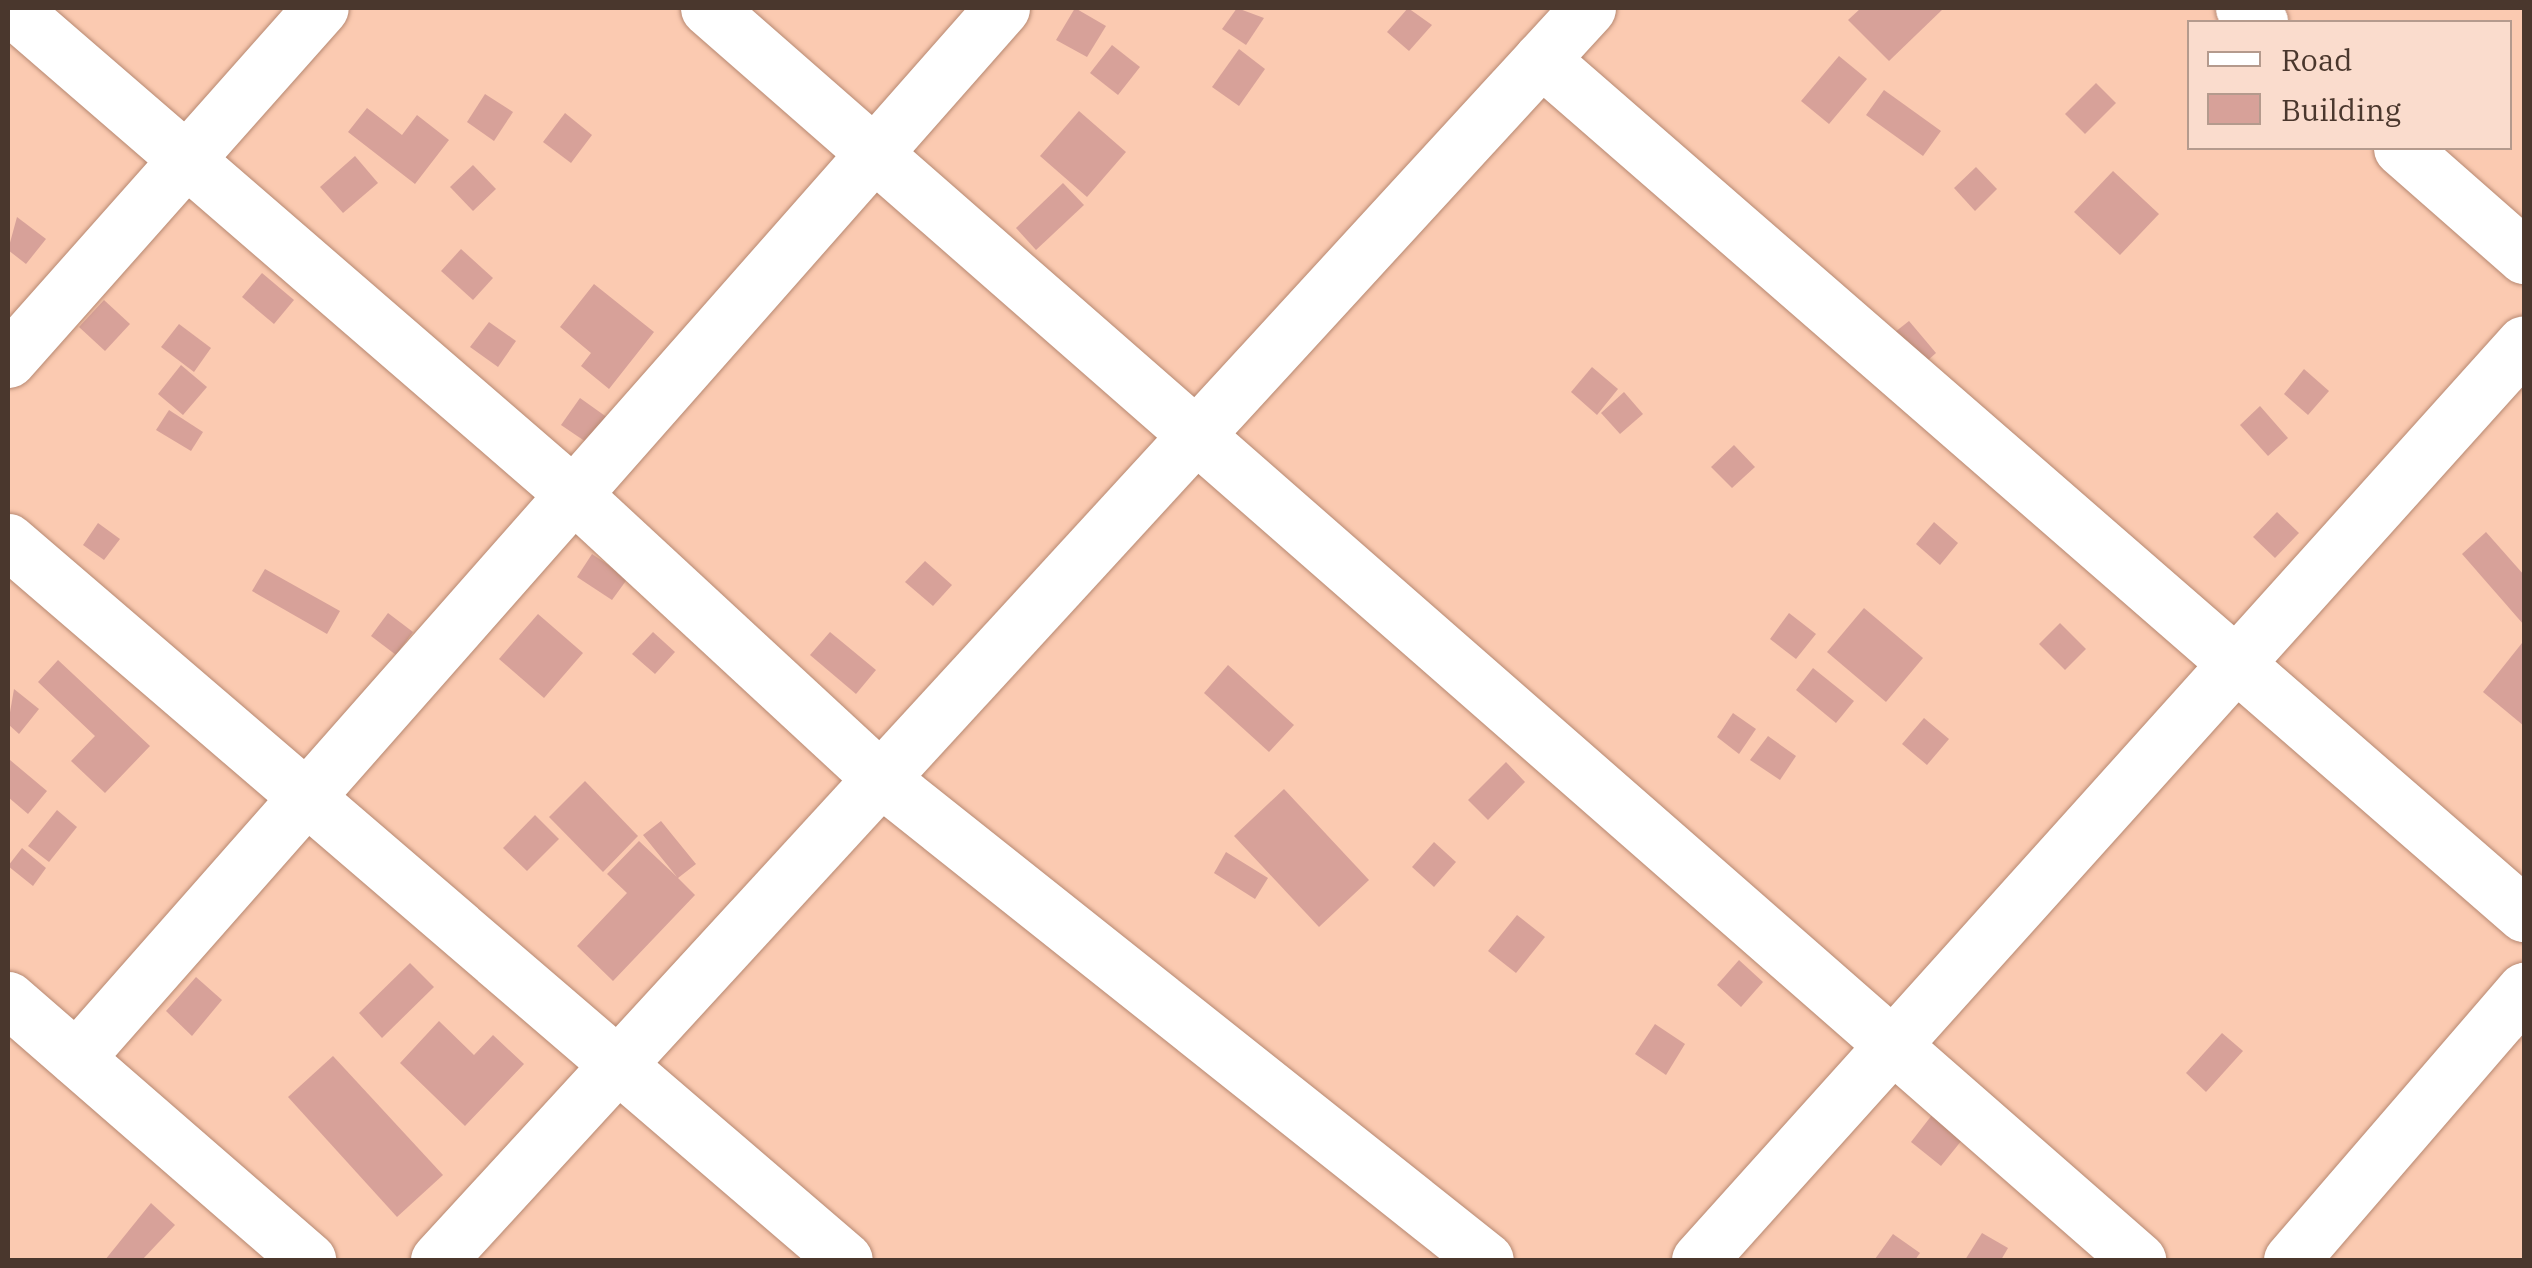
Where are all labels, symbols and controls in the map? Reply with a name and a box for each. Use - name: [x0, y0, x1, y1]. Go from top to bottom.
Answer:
- legend: [2187, 20, 2512, 150]
- text: Road: [2281, 40, 2353, 79]
- text: Building: [2281, 90, 2401, 129]

